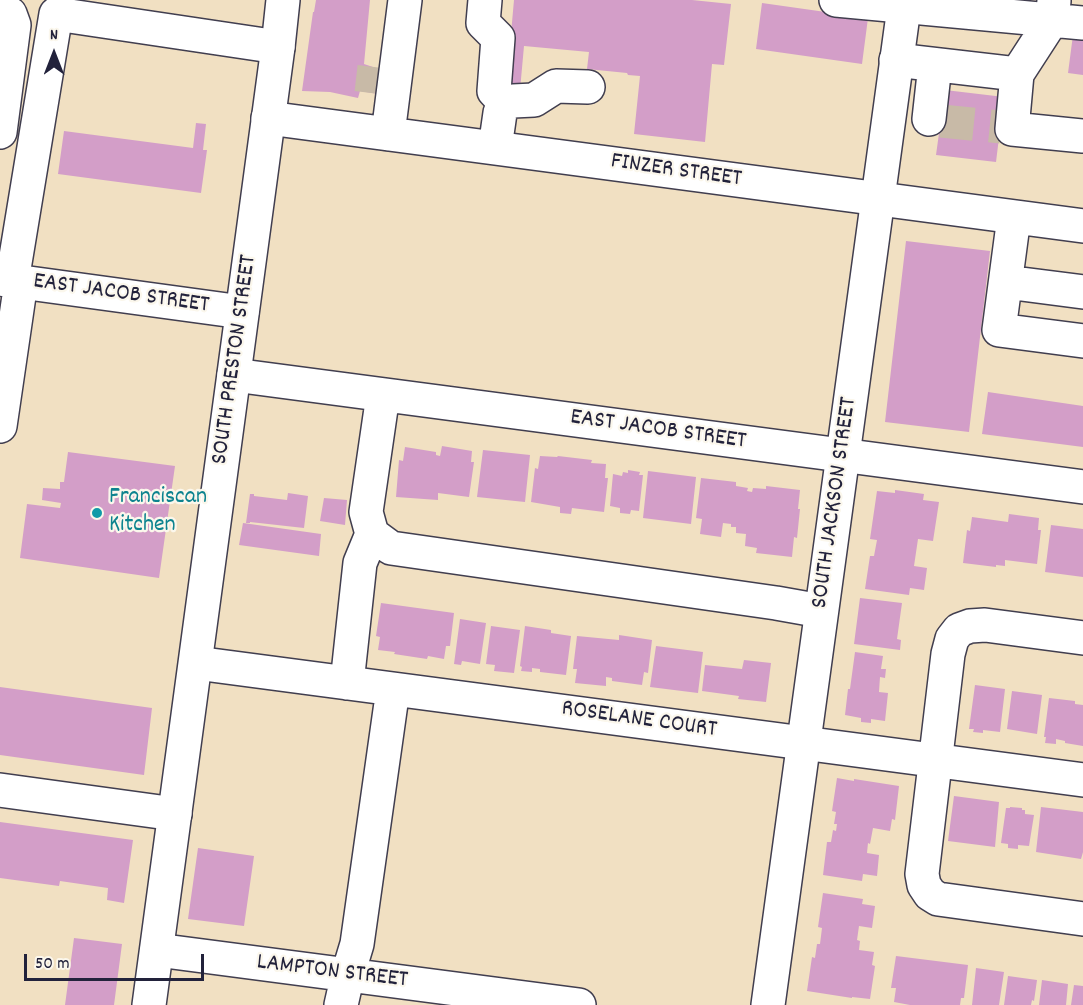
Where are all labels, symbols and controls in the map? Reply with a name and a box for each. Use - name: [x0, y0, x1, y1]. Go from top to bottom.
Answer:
- north arrow: [24, 24, 84, 84]
- text: N: [50, 24, 58, 47]
- street label: FINZER STREET: [609, 149, 743, 195]
- street label: SOUTH PRESTON STREET: [207, 253, 265, 467]
- street label: EAST JACOB STREET: [31, 268, 211, 322]
- street label: SOUTH JACKSON STREET: [807, 395, 865, 611]
- street label: EAST JACOB STREET: [568, 404, 748, 458]
- place label: Franciscan Kitchen: [109, 485, 207, 541]
- marker: Franciscan Kitchen: [90, 506, 104, 520]
- street label: ROSELANE COURT: [559, 696, 719, 746]
- scale bar: [27, 942, 207, 980]
- street label: LAMPTON STREET: [255, 949, 409, 997]
- text: 50 m: [35, 952, 70, 977]

